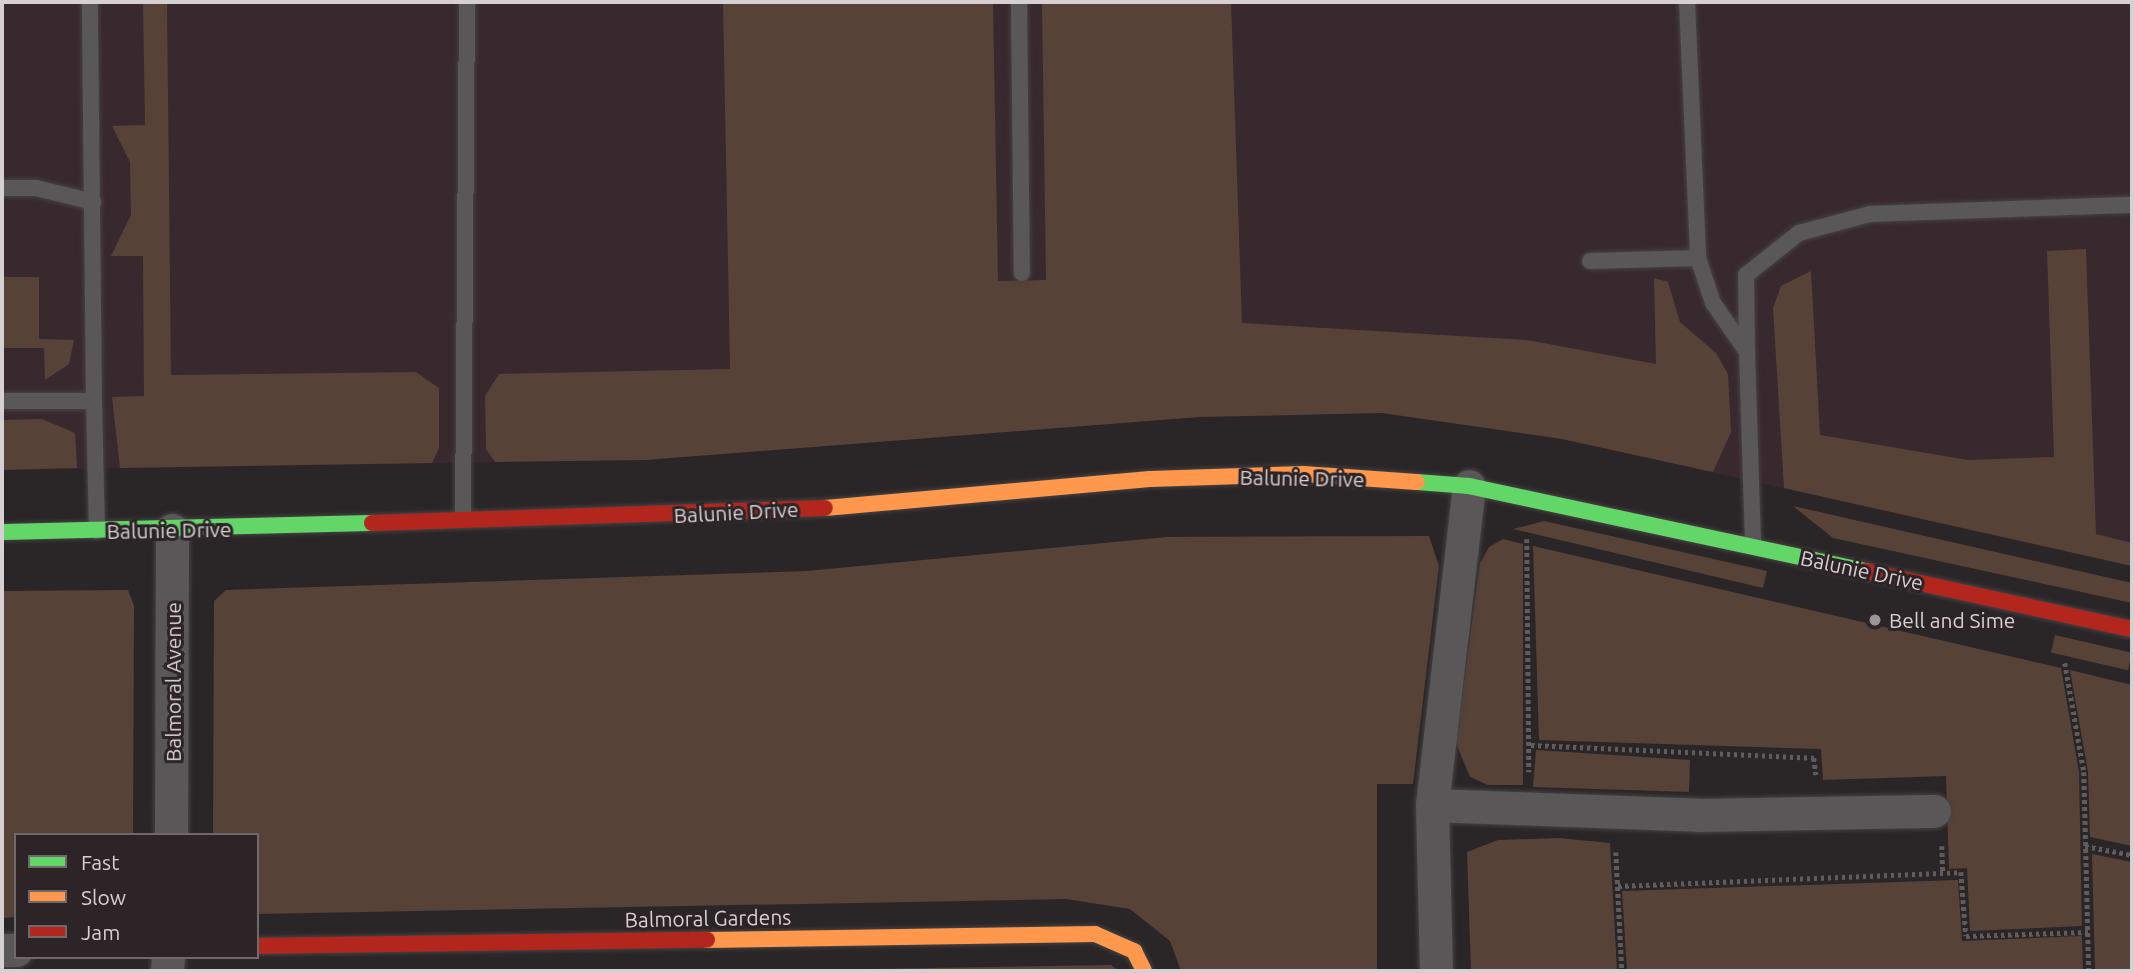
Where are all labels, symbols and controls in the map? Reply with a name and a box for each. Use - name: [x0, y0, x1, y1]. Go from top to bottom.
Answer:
- street label: Balunie Drive: [1239, 464, 1365, 492]
- street label: Balunie Drive: [673, 496, 799, 528]
- street label: Balunie Drive: [106, 516, 232, 544]
- street label: Balunie Drive: [1798, 545, 1926, 595]
- street label: Balmoral Avenue: [160, 602, 186, 762]
- place label: Bell and Sime: [1889, 607, 2015, 633]
- marker: Bell and Sime: [1867, 612, 1883, 628]
- legend: [14, 833, 259, 959]
- text: Fast: [81, 850, 119, 874]
- text: Slow: [81, 885, 126, 909]
- street label: Balmoral Gardens: [624, 904, 792, 932]
- text: Jam: [81, 920, 120, 944]

